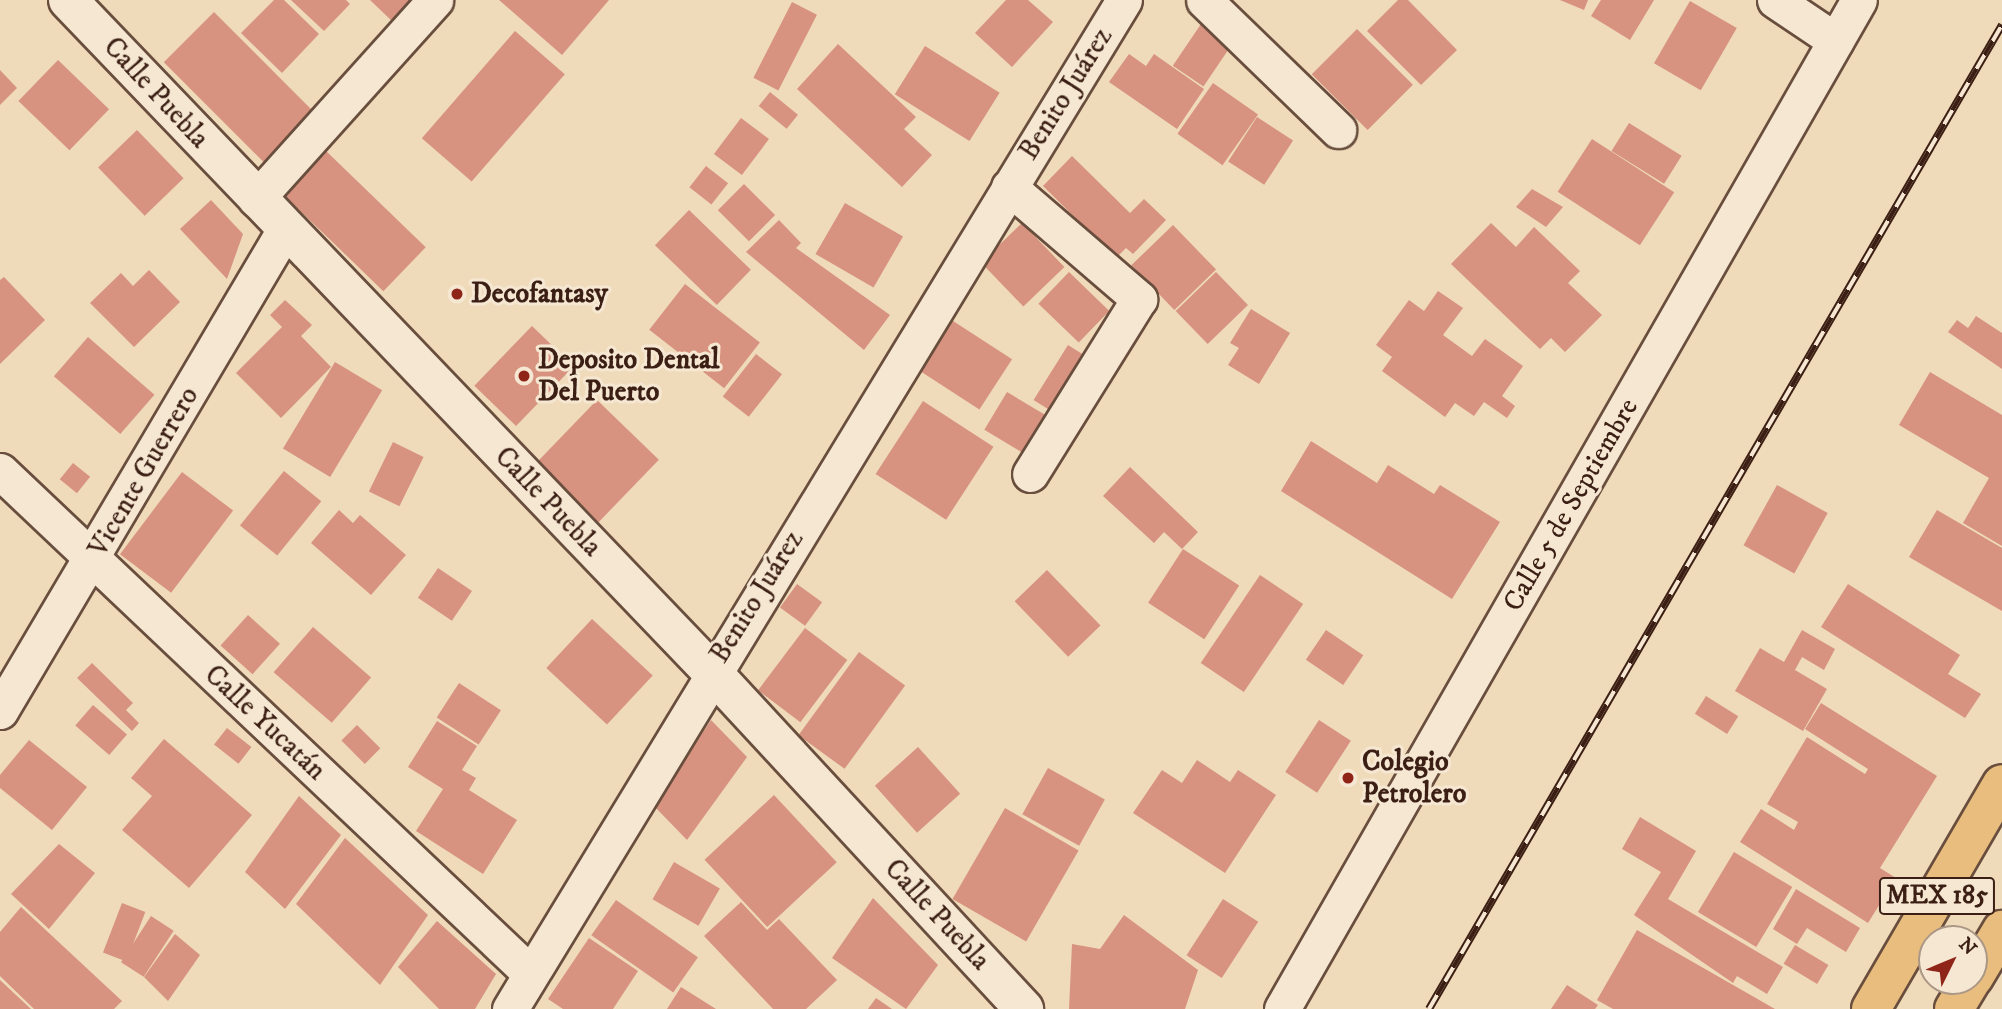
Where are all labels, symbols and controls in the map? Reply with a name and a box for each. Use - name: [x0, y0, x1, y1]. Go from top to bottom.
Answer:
- street label: Benito Juárez: [1012, 22, 1120, 166]
- street label: Calle Puebla: [96, 31, 216, 155]
- place label: Decofantasy: [471, 277, 608, 311]
- marker: Decofantasy: [449, 286, 465, 302]
- place label: Deposito Dental Del Puerto: [538, 343, 719, 409]
- marker: Deposito Dental Del Puerto: [516, 368, 532, 384]
- street label: Vicente Guerrero: [82, 381, 206, 563]
- street label: Calle 5 de Septiembre: [1496, 393, 1646, 617]
- street label: Calle Puebla: [487, 440, 609, 564]
- street label: Benito Juárez: [703, 525, 811, 669]
- street label: Calle Yucatán: [197, 658, 333, 788]
- place label: Colegio Petrolero: [1362, 745, 1466, 811]
- marker: Colegio Petrolero: [1340, 770, 1356, 786]
- street label: Calle Puebla: [877, 853, 997, 977]
- road number: MEX 185: [1878, 874, 1996, 918]
- north arrow: [1918, 925, 1988, 995]
- text: N: [1954, 933, 1981, 960]

